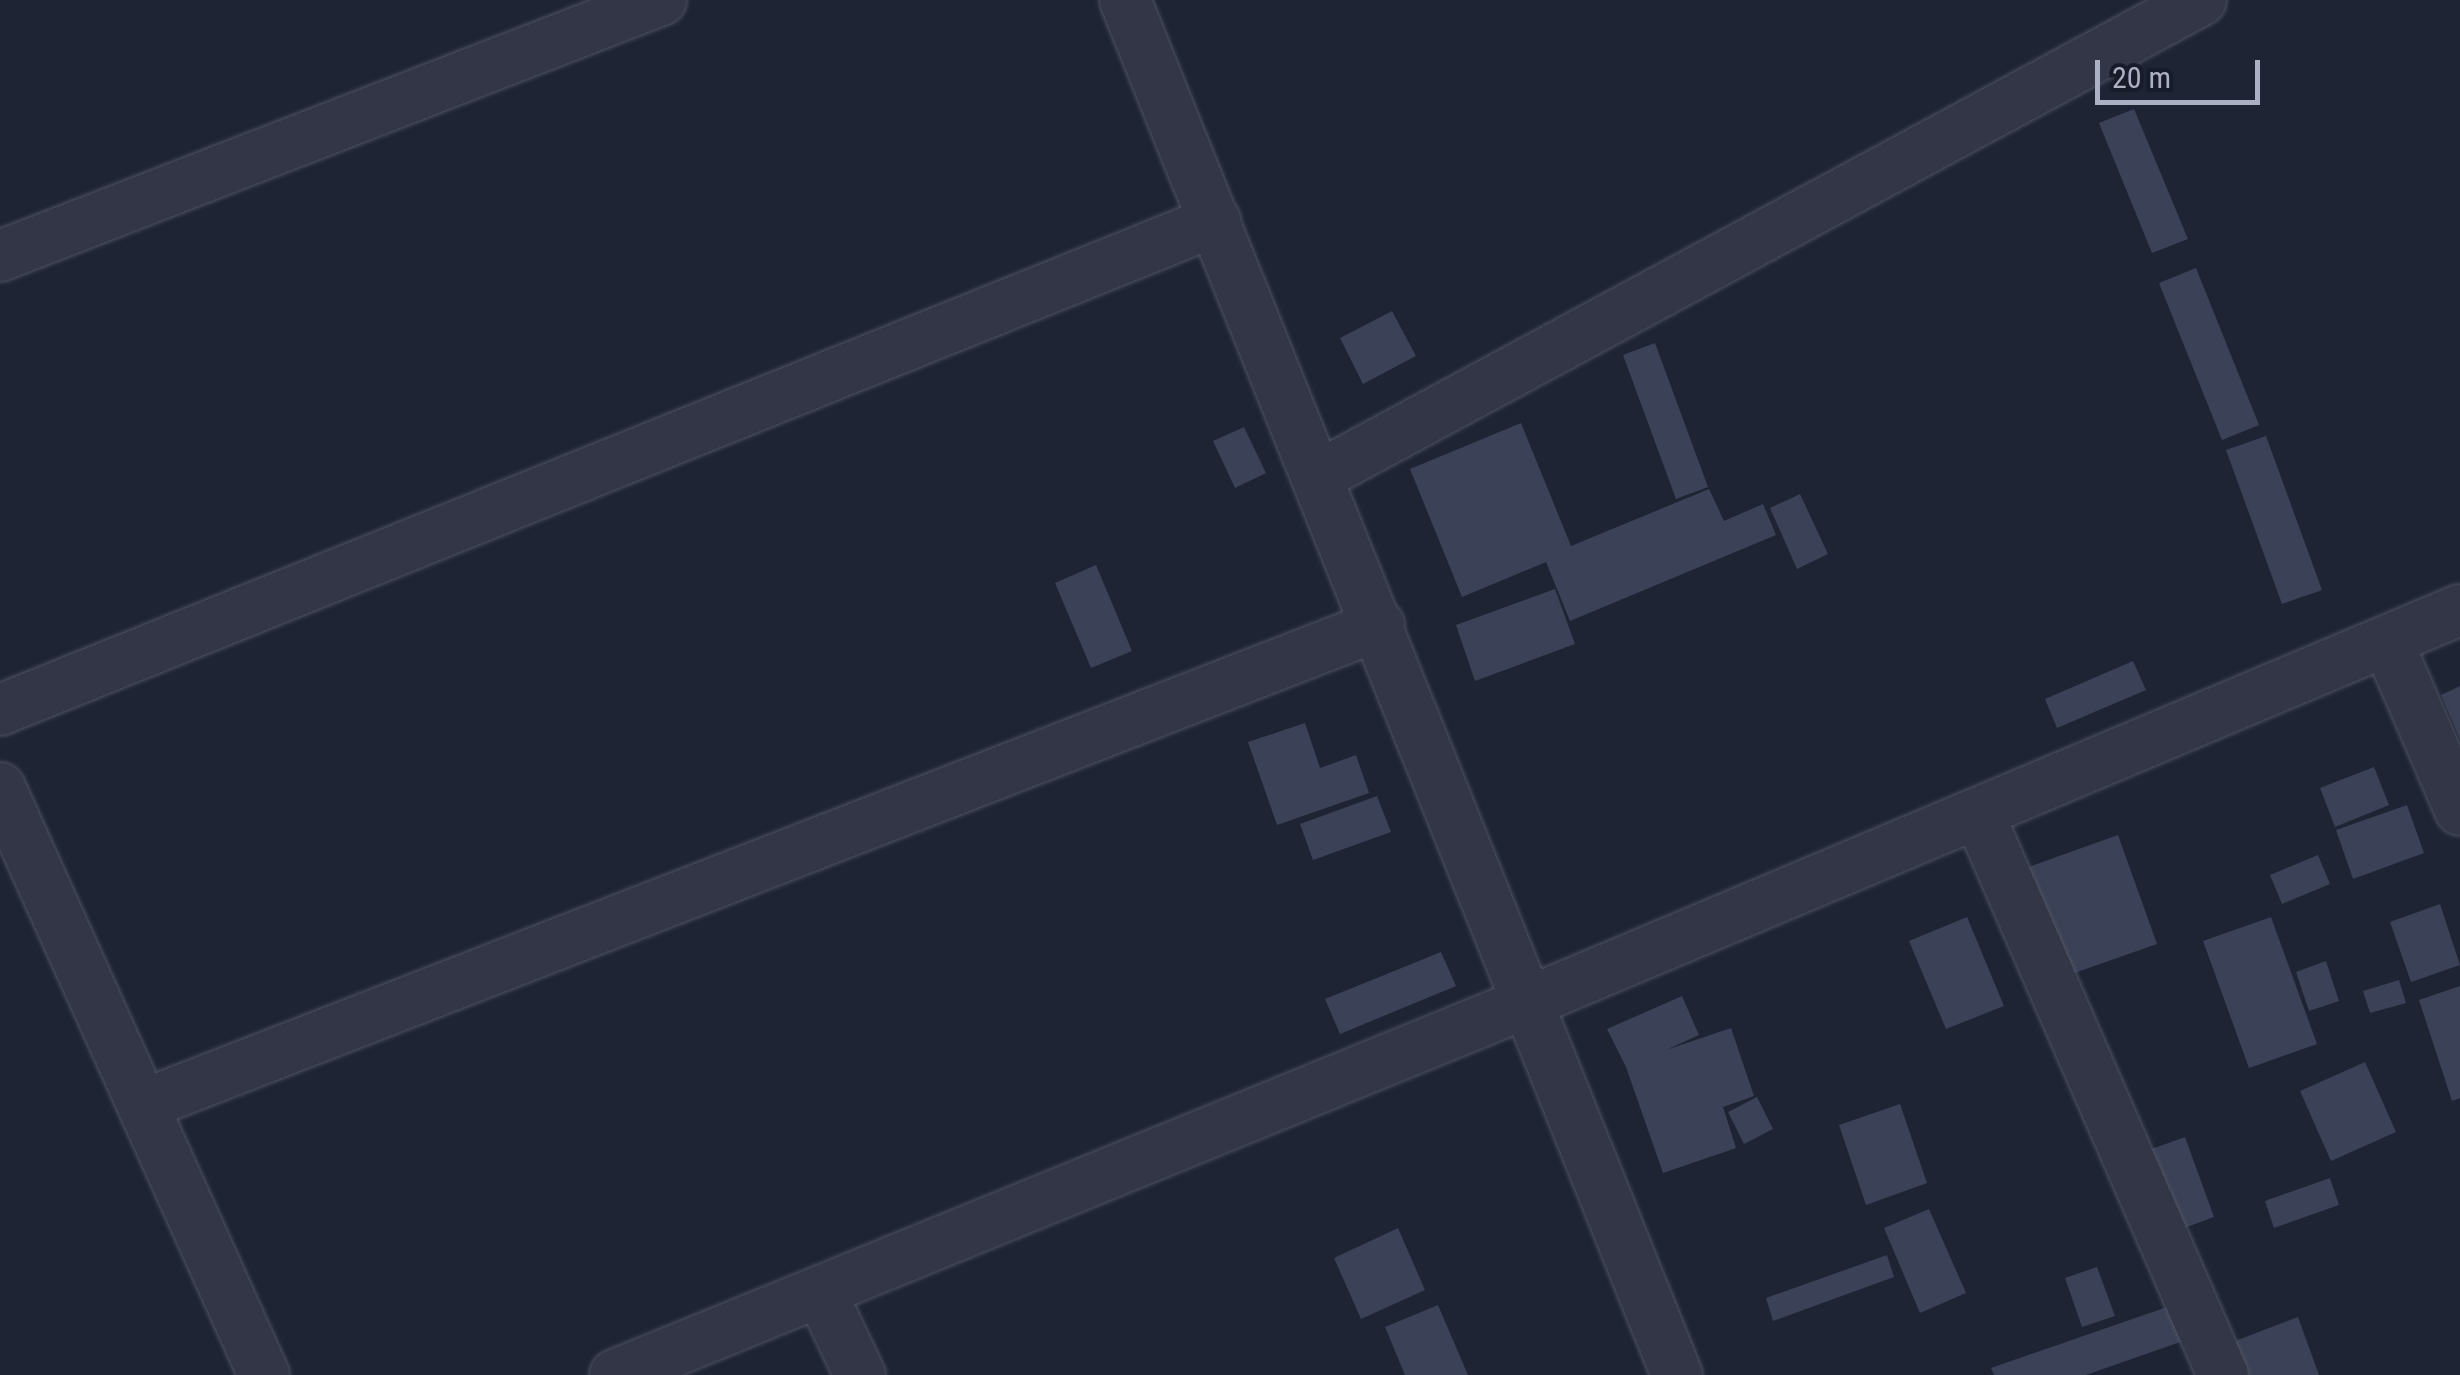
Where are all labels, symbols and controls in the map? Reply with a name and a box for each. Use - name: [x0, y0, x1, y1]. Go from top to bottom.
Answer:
- scale bar: [2100, 40, 2265, 102]
- text: 20 m: [2112, 60, 2171, 95]

